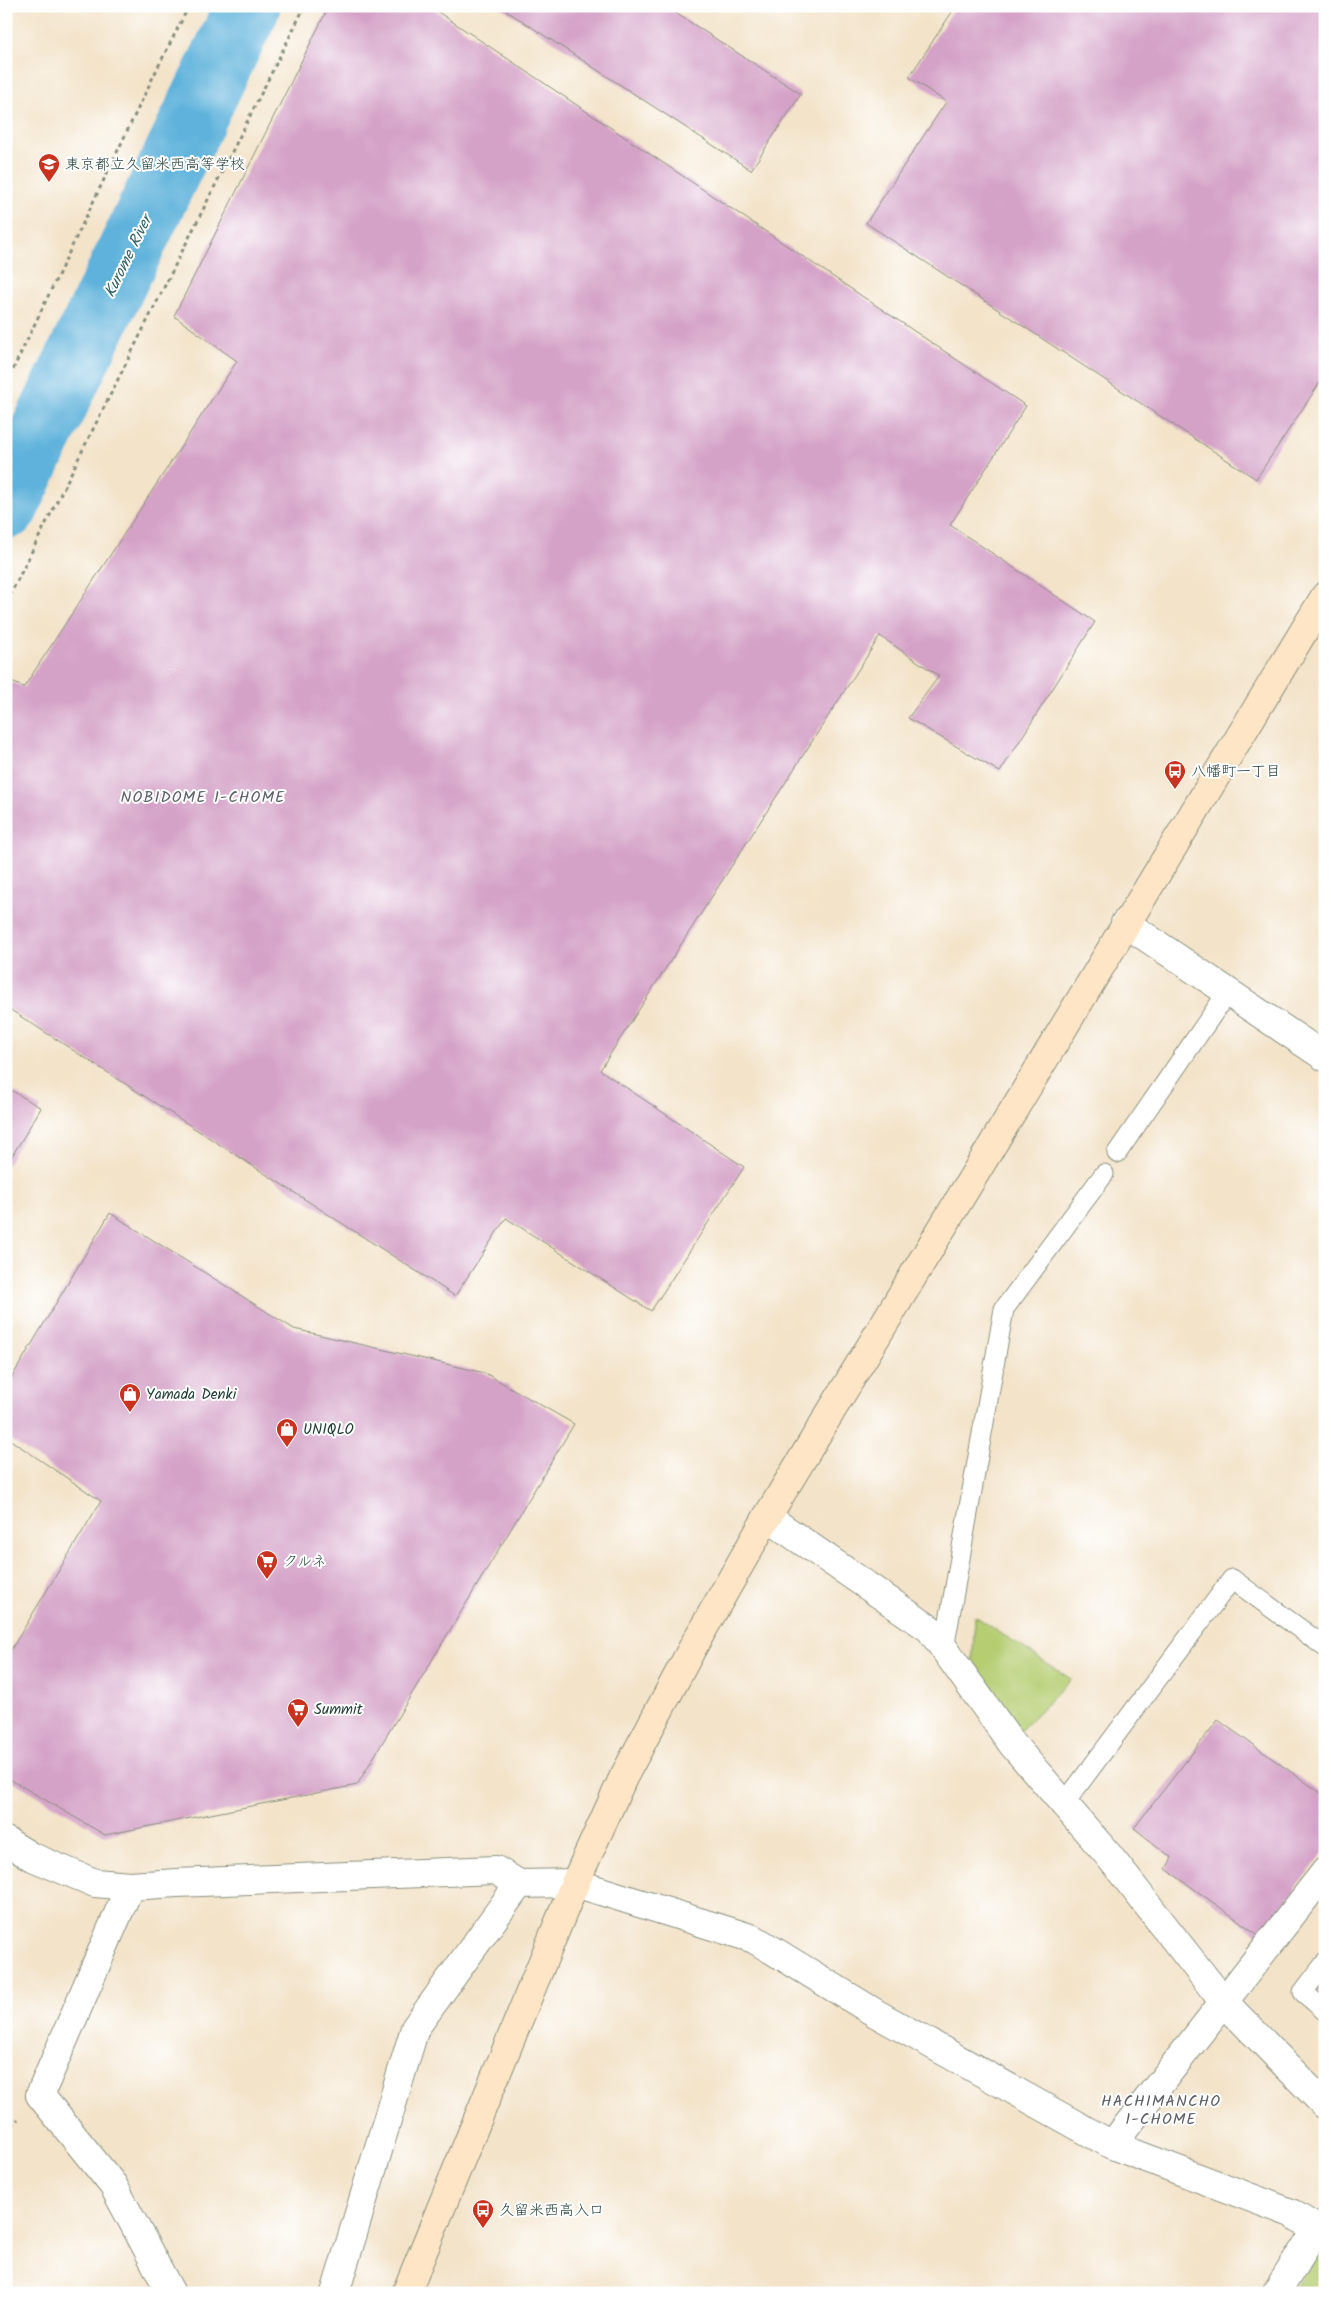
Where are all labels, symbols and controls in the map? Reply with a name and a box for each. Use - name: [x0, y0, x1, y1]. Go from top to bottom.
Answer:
- school or university icon: 東京都立久留米西高等学校: [37, 152, 61, 183]
- place label: 東京都立久留米西高等学校: [65, 153, 245, 177]
- water label: Kurome River: [98, 208, 161, 302]
- bus stop icon: 八幡町一丁目: [1163, 759, 1187, 790]
- place label: 八幡町一丁目: [1191, 760, 1281, 784]
- district label: NOBIDOME 1-CHOME: [121, 785, 285, 810]
- shop icon: Yamada Denki: [118, 1382, 142, 1413]
- place label: Yamada Denki: [146, 1383, 238, 1407]
- shop icon: UNIQLO: [275, 1417, 299, 1448]
- place label: UNIQLO: [303, 1418, 354, 1442]
- supermarket icon: クルネ: [255, 1549, 279, 1580]
- place label: クルネ: [283, 1550, 327, 1574]
- supermarket icon: Summit: [286, 1697, 310, 1728]
- place label: Summit: [314, 1698, 363, 1722]
- district label: HACHIMANCHO 1-CHOME: [1101, 2089, 1221, 2132]
- bus stop icon: 久留米西高入口: [471, 2198, 495, 2229]
- place label: 久留米西高入口: [499, 2199, 604, 2223]

